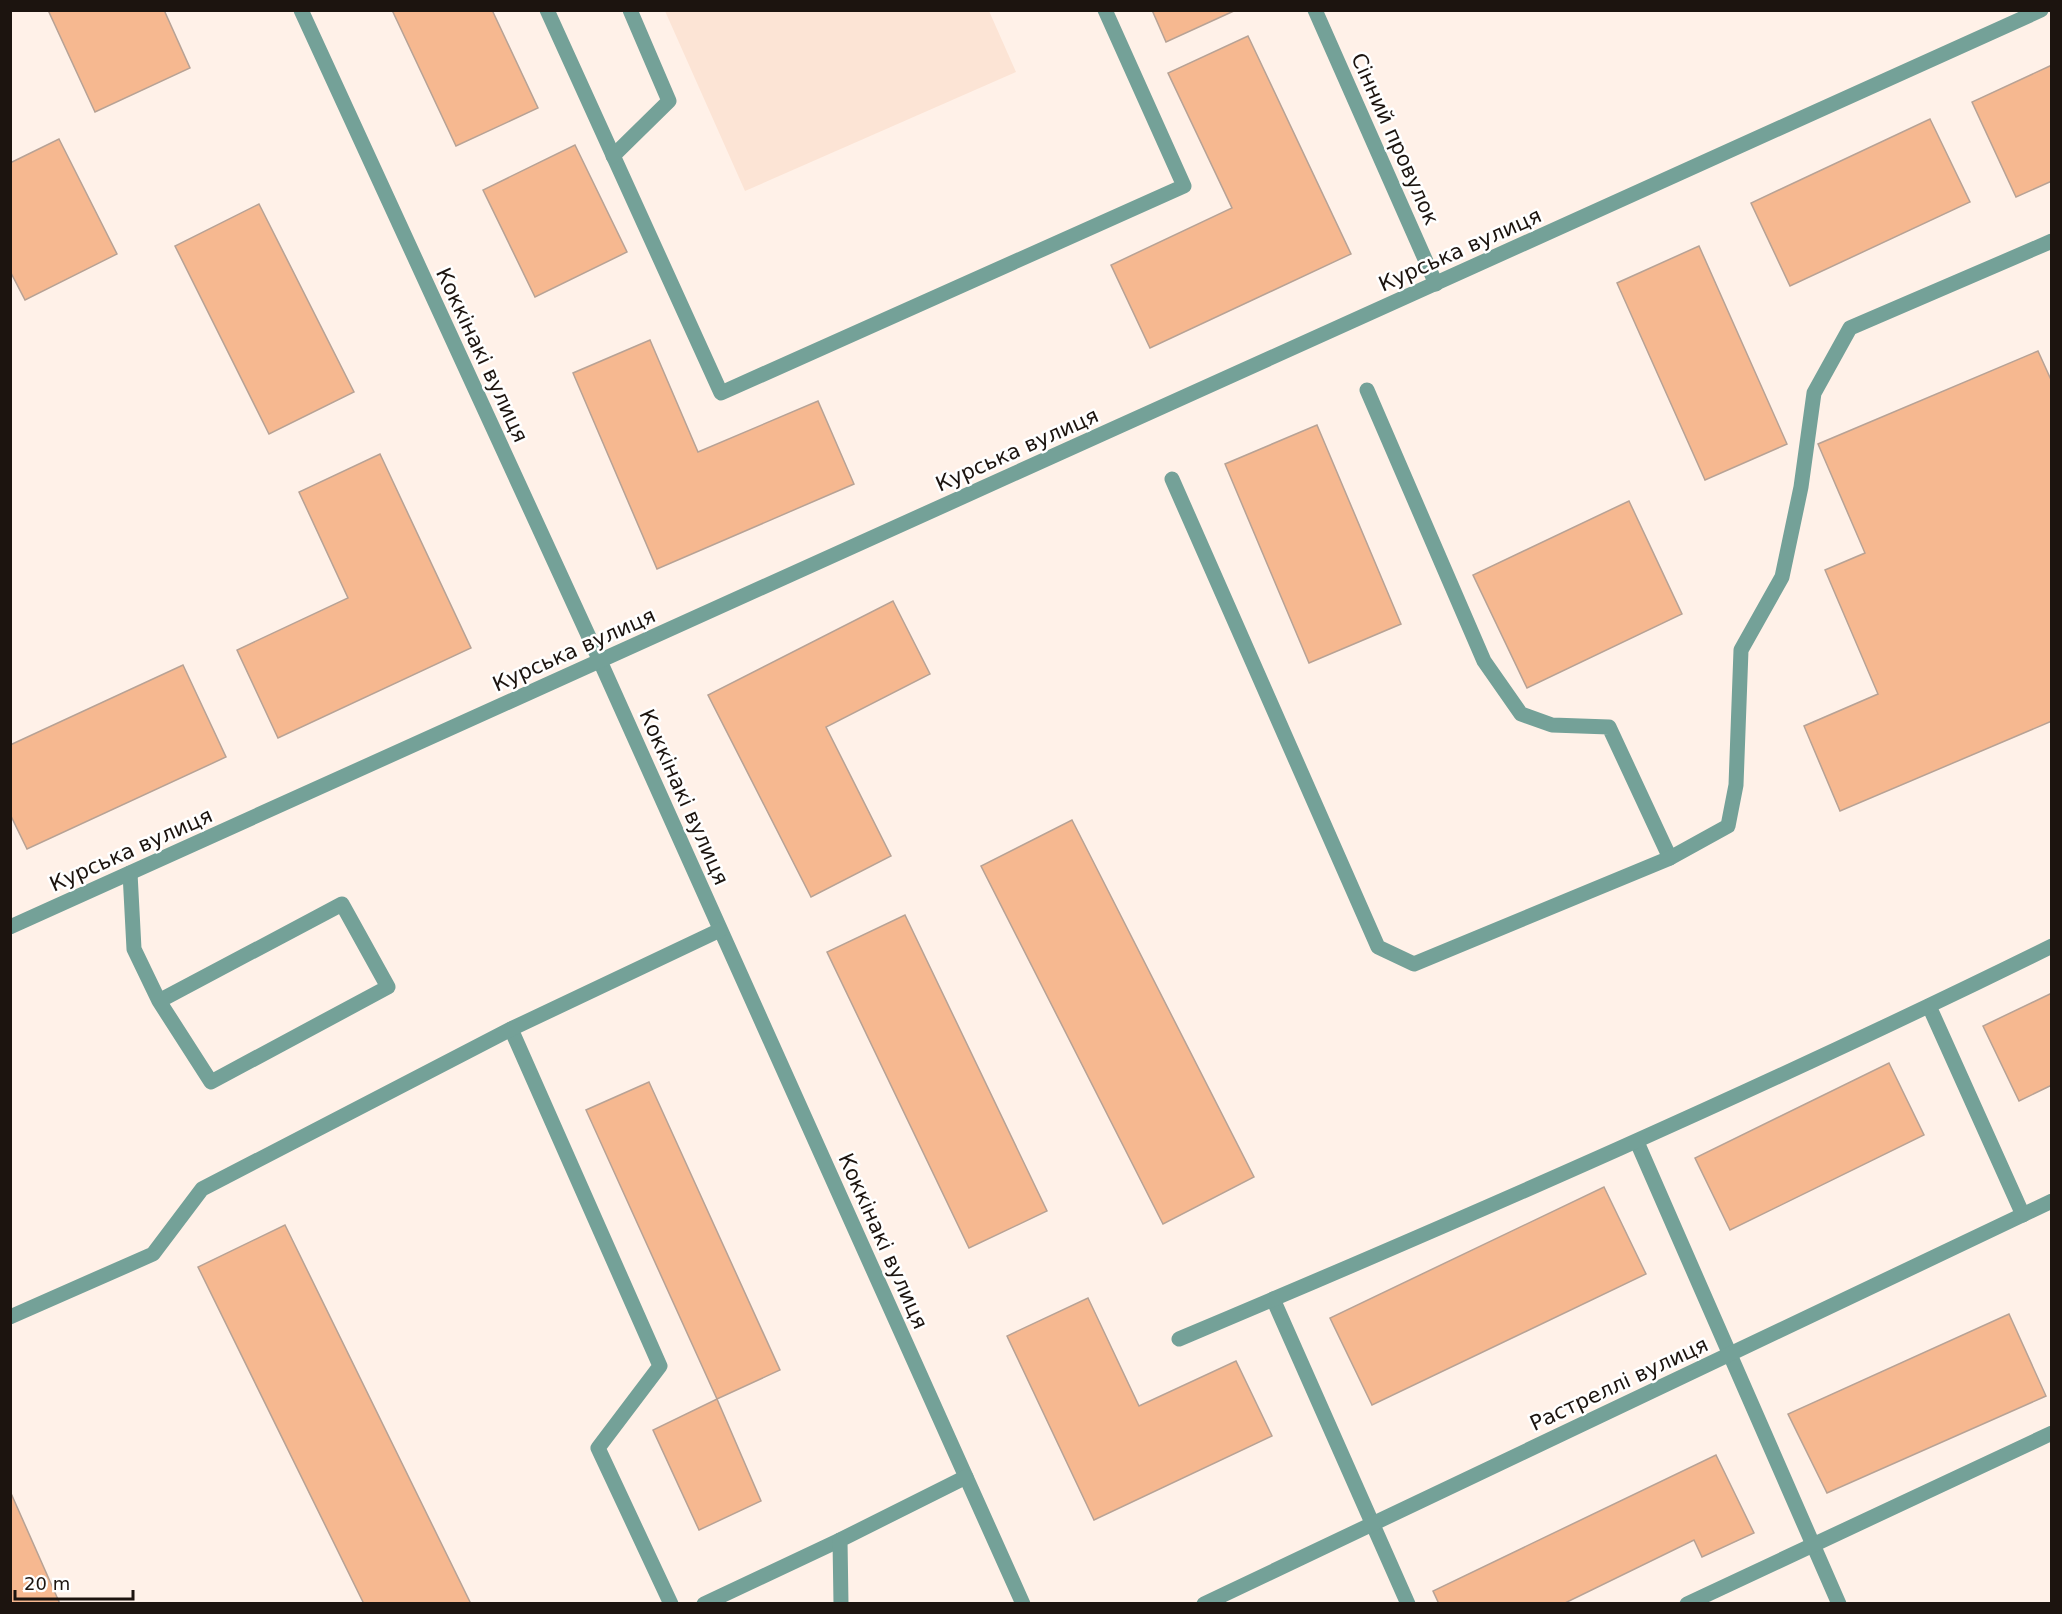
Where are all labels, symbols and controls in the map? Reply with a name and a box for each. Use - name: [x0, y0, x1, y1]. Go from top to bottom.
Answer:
- street label: Сінний провулок: [1346, 49, 1444, 229]
- street label: Курська вулиця: [1375, 203, 1545, 297]
- street label: Коккінакі вулиця: [431, 264, 533, 446]
- street label: Курська вулиця: [932, 403, 1102, 497]
- street label: Курська вулиця: [489, 603, 659, 697]
- street label: Коккінакі вулиця: [634, 706, 734, 888]
- street label: Курська вулиця: [46, 803, 216, 897]
- street label: Коккінакі вулиця: [833, 1150, 933, 1332]
- street label: Растреллі вулиця: [1526, 1332, 1712, 1436]
- scale bar: [15, 1563, 134, 1601]
- text: 20 m: [24, 1573, 70, 1594]

